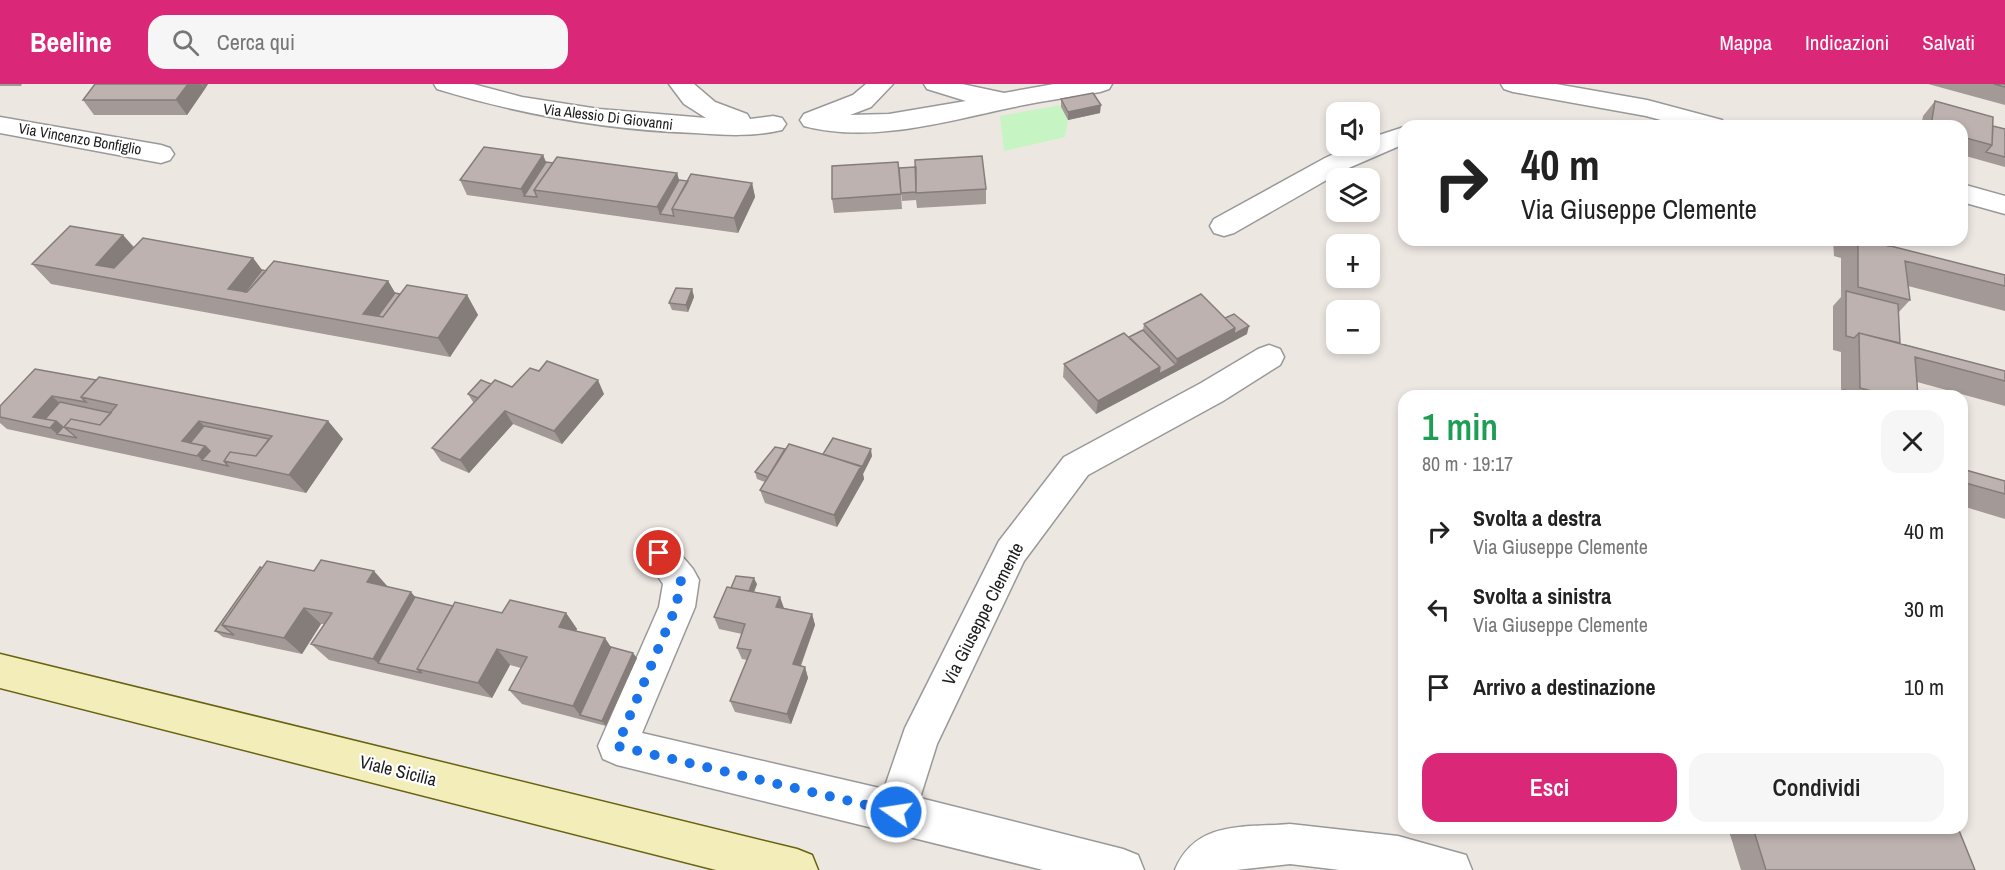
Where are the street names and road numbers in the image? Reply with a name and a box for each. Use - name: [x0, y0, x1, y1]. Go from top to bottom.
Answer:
- street label: Via Alessio Di Giovanni: [542, 98, 674, 135]
- street label: Via Vincenzo Bonfiglio: [17, 117, 143, 160]
- street label: Via Giuseppe Clemente: [936, 538, 1029, 690]
- street label: Viale Sicilia: [357, 749, 439, 792]

